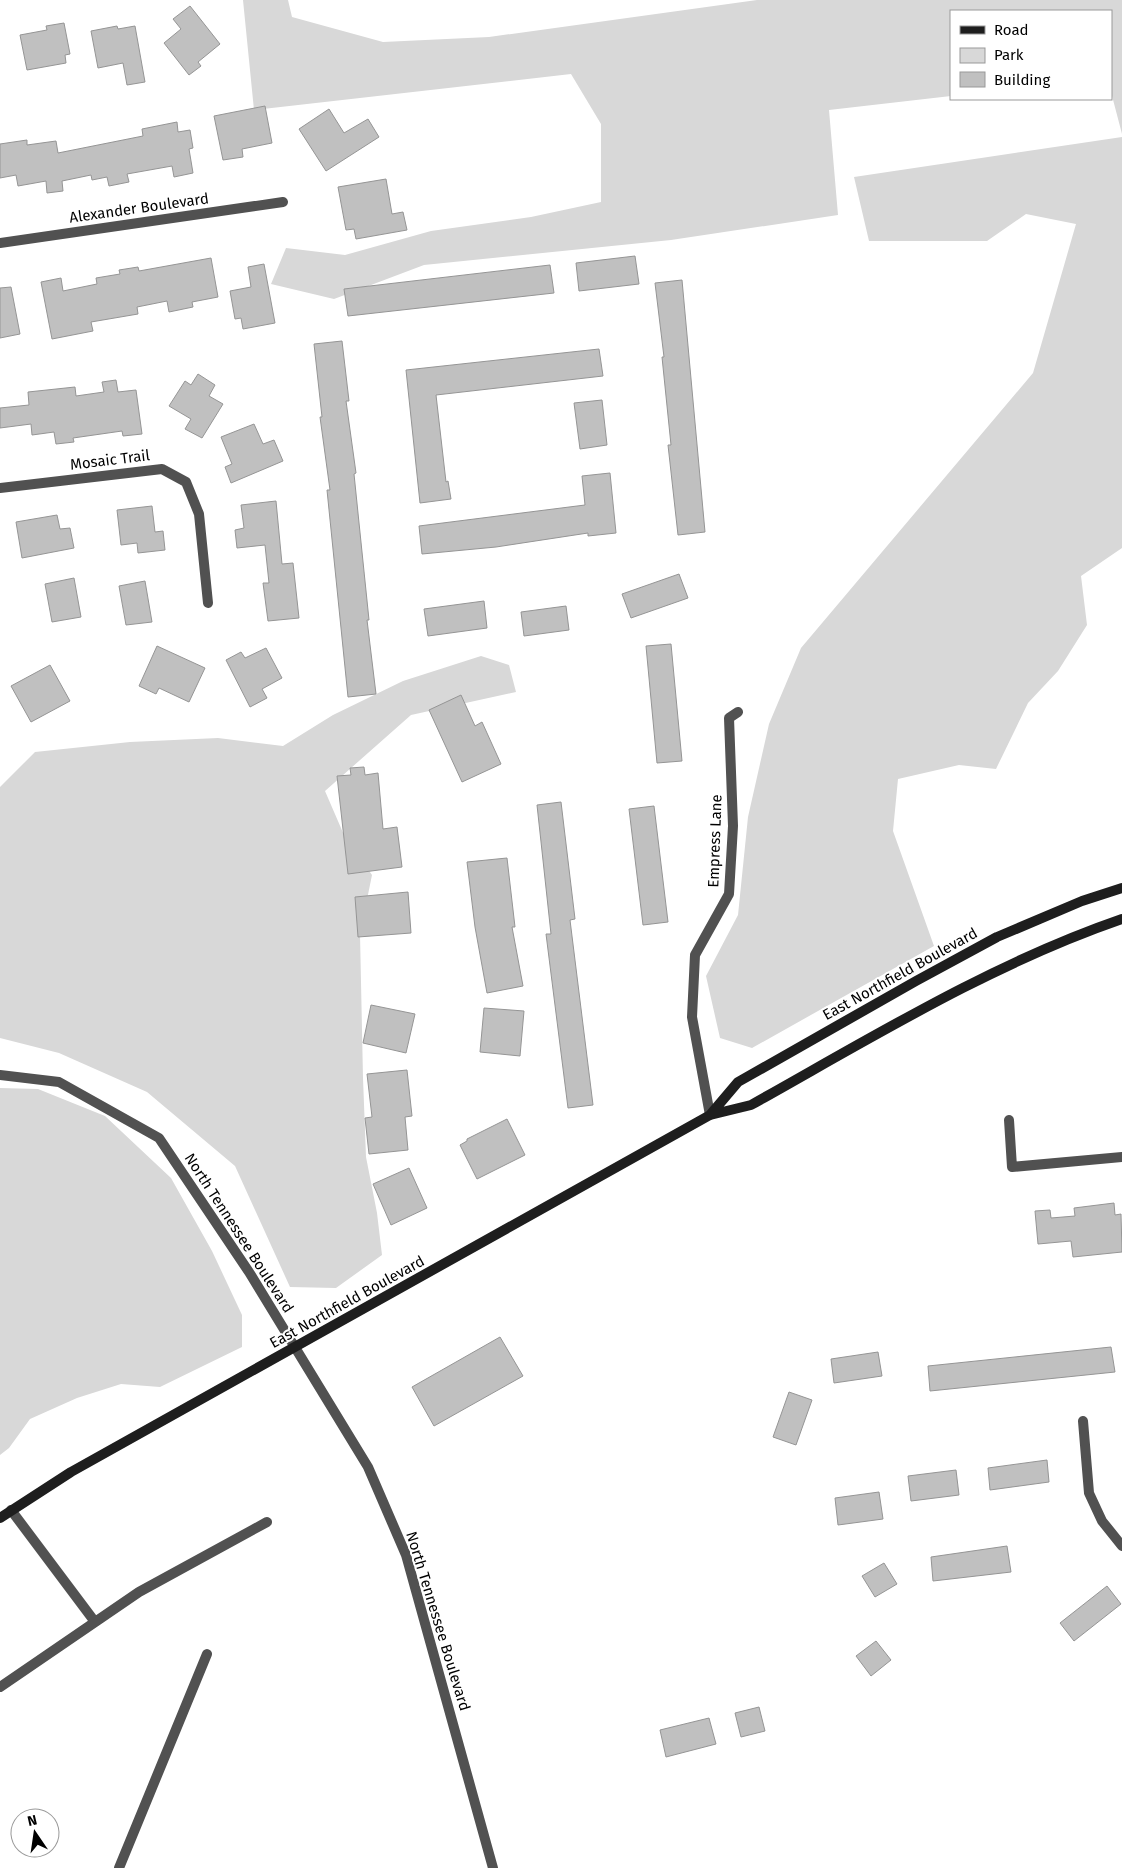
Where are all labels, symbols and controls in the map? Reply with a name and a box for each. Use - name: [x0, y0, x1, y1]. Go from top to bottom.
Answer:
- legend: [950, 10, 1112, 100]
- text: Road: [994, 21, 1029, 39]
- text: Park: [994, 46, 1024, 64]
- text: Building: [994, 71, 1050, 89]
- street label: Alexander Boulevard: [68, 189, 210, 227]
- street label: Mosaic Trail: [69, 446, 151, 474]
- street label: Empress Lane: [704, 794, 726, 888]
- street label: East Northfield Boulevard: [820, 924, 980, 1024]
- street label: North Tennessee Boulevard: [181, 1150, 297, 1316]
- street label: East Northfield Boulevard: [267, 1252, 427, 1352]
- street label: North Tennessee Boulevard: [402, 1529, 474, 1713]
- north arrow: [10, 1808, 60, 1858]
- text: N: [26, 1811, 39, 1830]

